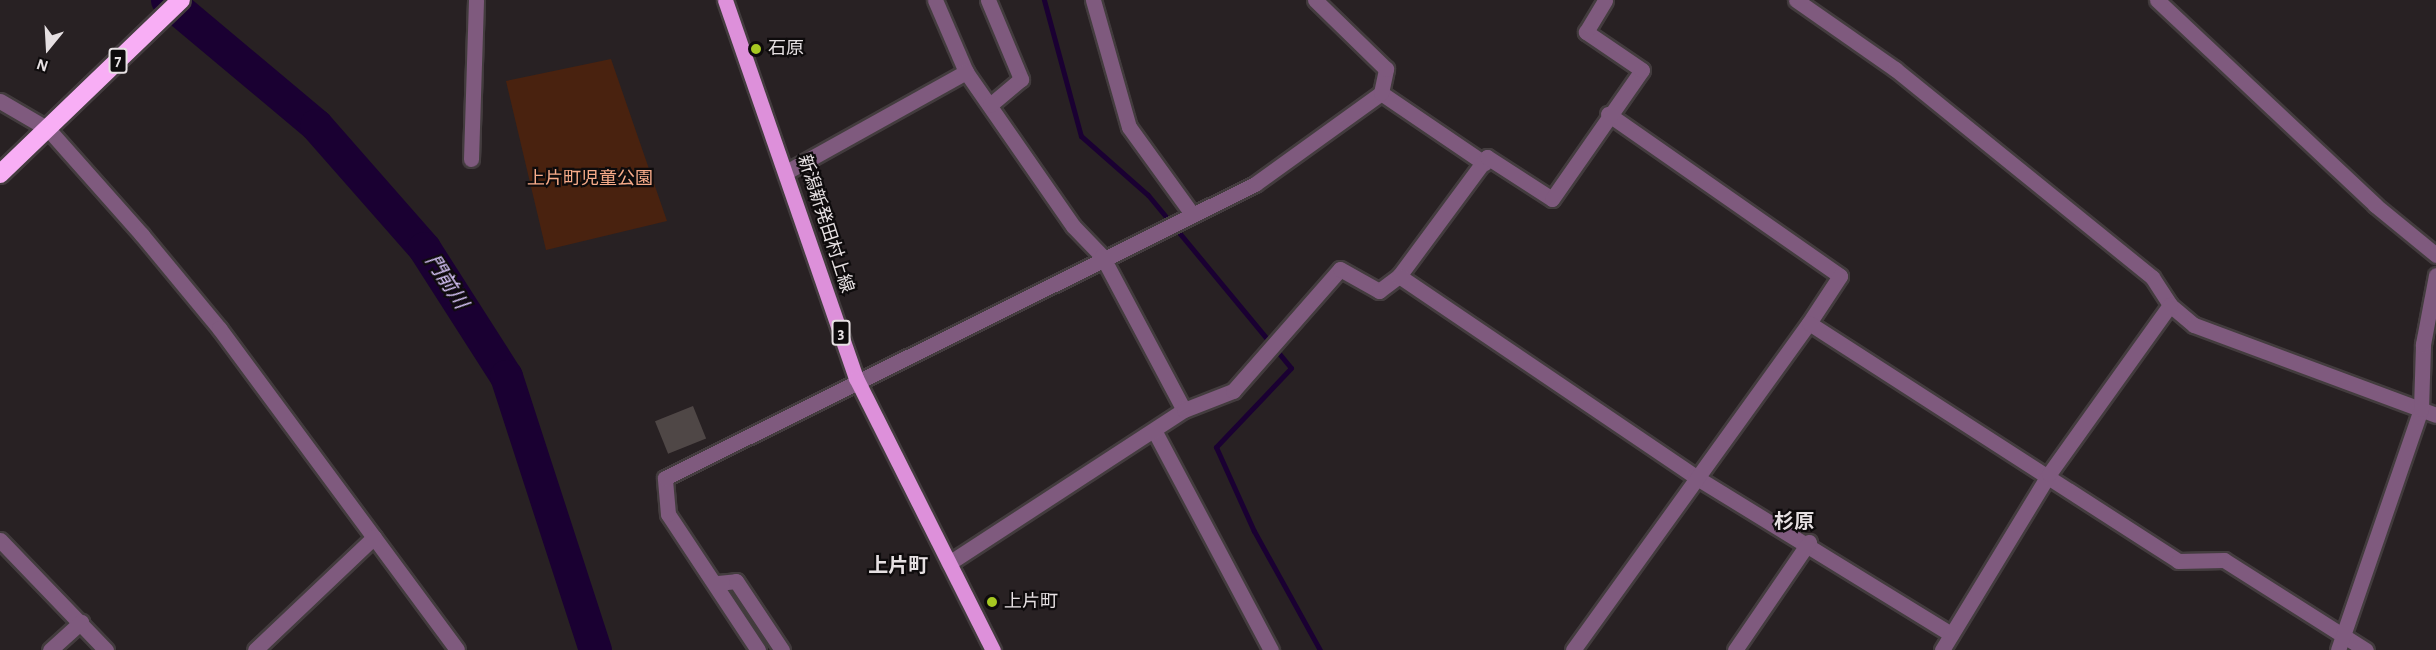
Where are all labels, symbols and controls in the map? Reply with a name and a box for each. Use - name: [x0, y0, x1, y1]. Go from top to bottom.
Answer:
- north arrow: [18, 18, 78, 78]
- place label: 石原: [768, 38, 804, 60]
- marker: 石原: [749, 42, 763, 56]
- road number: 7: [108, 48, 128, 74]
- text: N: [35, 56, 50, 74]
- street label: 新潟新発田村上線: [792, 152, 858, 296]
- park label: 上片町児童公園: [527, 168, 653, 190]
- water label: 門前川: [420, 250, 472, 314]
- road number: 3: [830, 320, 852, 346]
- district label: 杉原: [1774, 510, 1814, 534]
- district label: 上片町: [868, 554, 928, 578]
- place label: 上片町: [1004, 591, 1058, 613]
- marker: 上片町: [985, 595, 999, 609]

